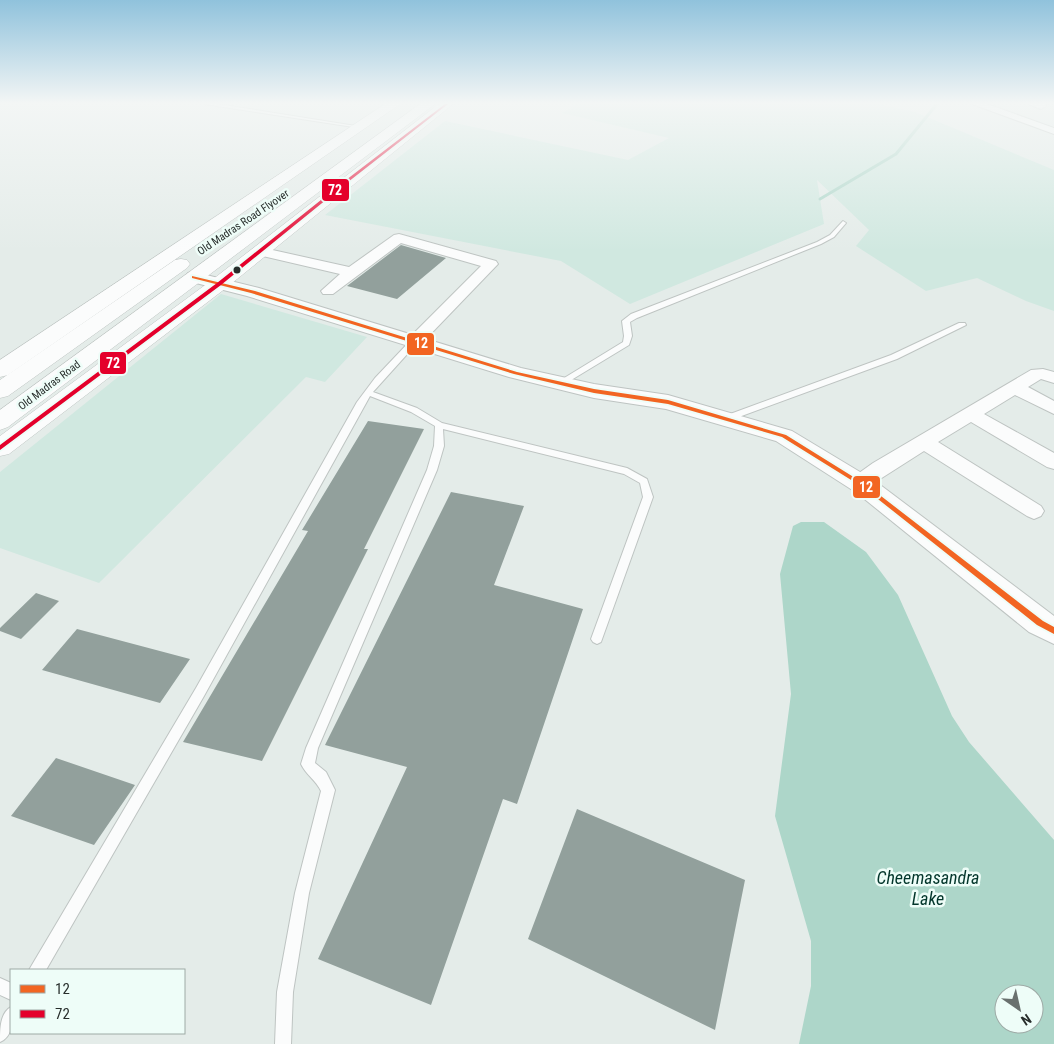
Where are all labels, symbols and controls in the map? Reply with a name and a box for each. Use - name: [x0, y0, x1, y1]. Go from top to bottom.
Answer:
- line badge: 72: [321, 178, 350, 202]
- text: 72: [328, 182, 342, 198]
- street label: Old Madras Road Flyover: [195, 187, 292, 258]
- unlabelled marker: [232, 265, 242, 275]
- line badge: 12: [406, 332, 435, 356]
- text: 12: [414, 335, 428, 351]
- line badge: 72: [99, 351, 127, 375]
- text: 72: [106, 355, 120, 371]
- street label: Old Madras Road: [16, 358, 83, 413]
- line badge: 12: [852, 475, 881, 499]
- text: 12: [859, 479, 873, 495]
- water label: Cheemasandra Lake: [877, 867, 980, 909]
- legend: [10, 969, 185, 1034]
- text: 12: [55, 980, 70, 998]
- north arrow: [994, 984, 1044, 1034]
- text: 72: [55, 1005, 70, 1023]
- text: N: [1018, 1011, 1034, 1029]

